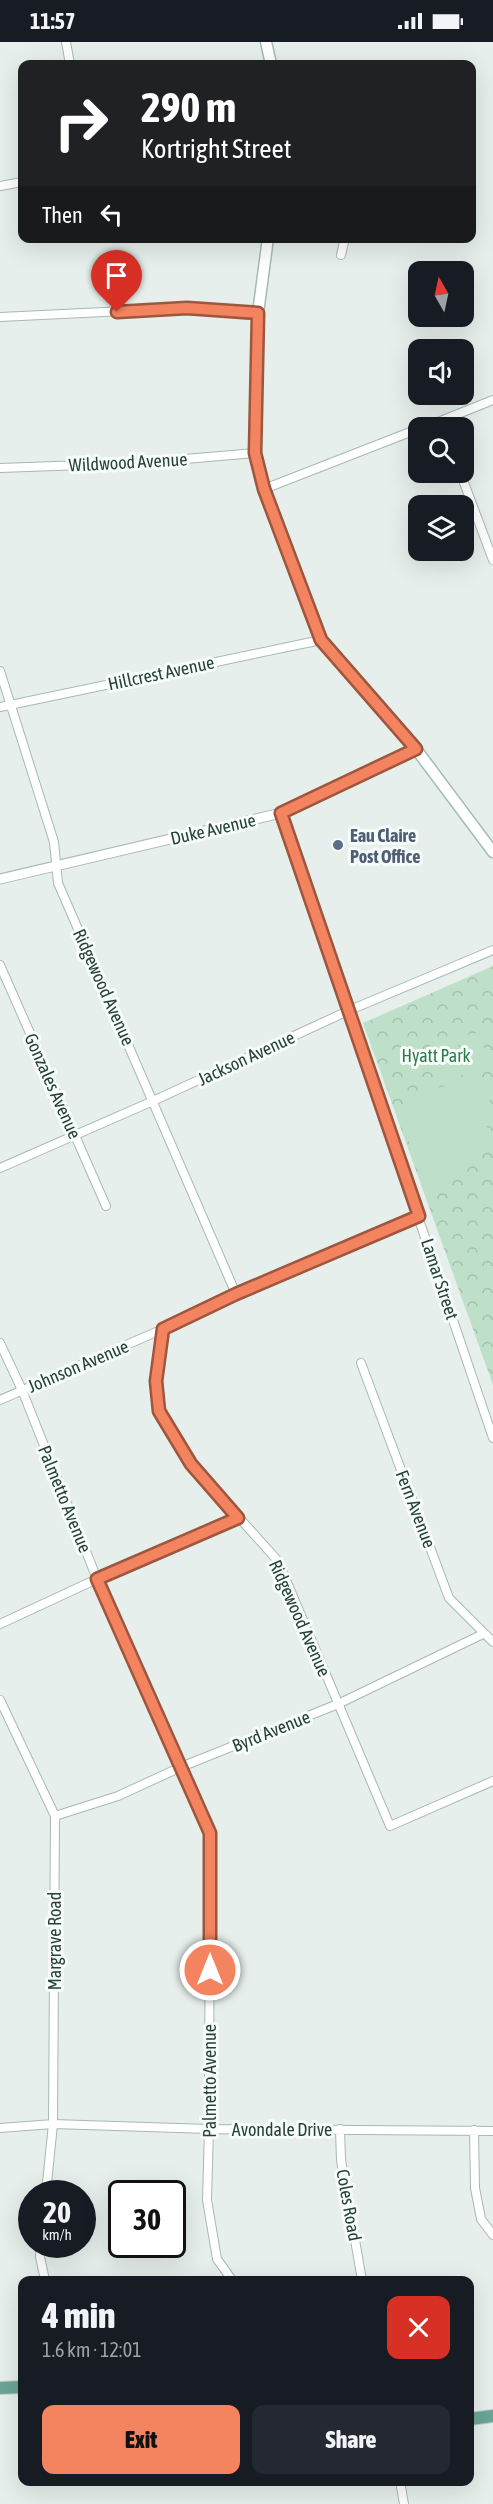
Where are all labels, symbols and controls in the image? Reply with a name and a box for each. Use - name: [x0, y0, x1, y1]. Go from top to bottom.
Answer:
- text: 11:57: [30, 8, 75, 34]
- text: 290 m: [141, 83, 236, 131]
- icon: right: [42, 84, 120, 162]
- text: Kortright Street: [141, 133, 291, 164]
- icon: left: [95, 198, 128, 231]
- text: Then: [42, 202, 83, 228]
- pin: [91, 250, 142, 312]
- icon: arrive: [100, 259, 133, 292]
- north arrow: [408, 261, 474, 327]
- map controls: [408, 261, 474, 561]
- button: sound: [408, 339, 474, 405]
- button: search: [408, 417, 474, 483]
- street label: Wildwood Avenue: [68, 448, 188, 476]
- button: layers: [408, 495, 474, 561]
- street label: Hillcrest Avenue: [106, 652, 216, 694]
- street label: Duke Avenue: [168, 809, 258, 849]
- place label: Eau Claire Post Office: [350, 825, 420, 867]
- marker: Eau Claire Post Office: [331, 838, 345, 852]
- street label: Ridgewood Avenue: [69, 925, 139, 1049]
- street label: Jackson Avenue: [194, 1026, 298, 1090]
- street label: Gonzales Avenue: [20, 1030, 86, 1142]
- park label: Hyatt Park: [402, 1045, 471, 1066]
- street label: Lamar Street: [417, 1236, 463, 1322]
- street label: Johnson Avenue: [24, 1335, 132, 1397]
- street label: Palmetto Avenue: [34, 1442, 96, 1556]
- street label: Fern Avenue: [392, 1467, 440, 1551]
- street label: Ridgewood Avenue: [265, 1556, 335, 1680]
- street label: Byrd Avenue: [229, 1706, 313, 1756]
- street label: Margrave Road: [44, 1892, 65, 1990]
- position arrow: [178, 1938, 242, 2002]
- street label: Palmetto Avenue: [199, 2024, 220, 2138]
- street label: Avondale Drive: [232, 2119, 332, 2140]
- street label: Coles Road: [332, 2167, 366, 2243]
- speed limit sign: 30: [108, 2180, 186, 2258]
- text: 20: [43, 2195, 71, 2229]
- text: km/h: [42, 2226, 72, 2243]
- text: 4 min: [42, 2294, 116, 2336]
- button: close: [387, 2296, 450, 2359]
- text: 1.6 km · 12:01: [42, 2338, 142, 2361]
- button: Exit: [42, 2405, 240, 2474]
- button: Share: [252, 2405, 450, 2474]

